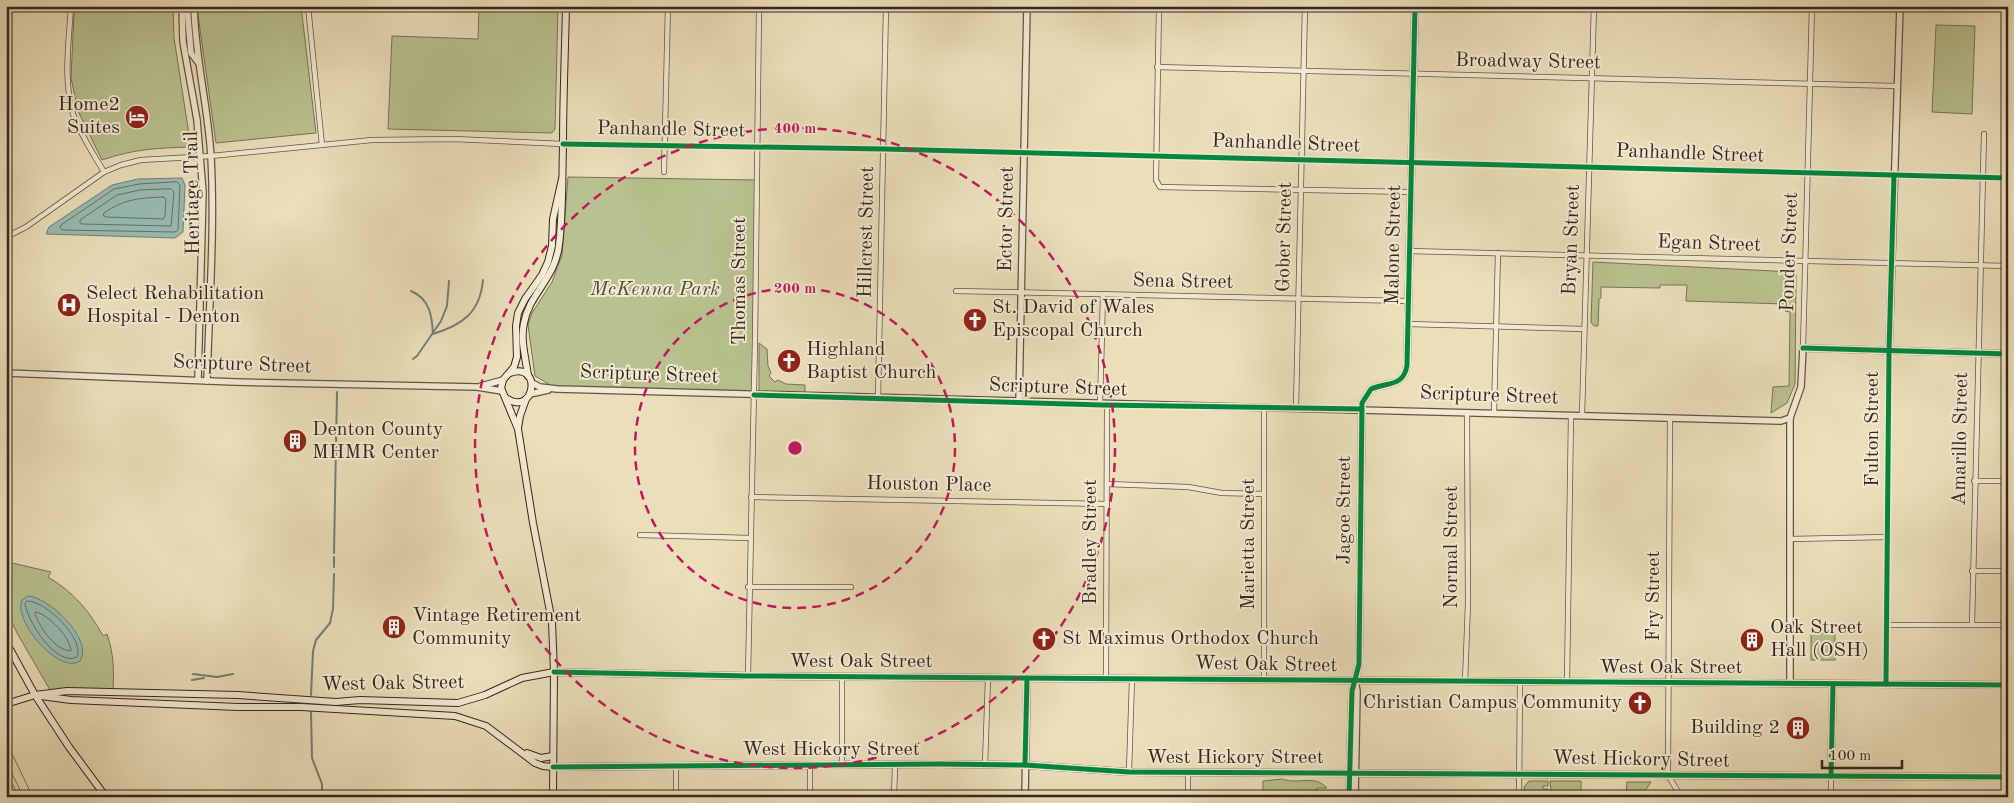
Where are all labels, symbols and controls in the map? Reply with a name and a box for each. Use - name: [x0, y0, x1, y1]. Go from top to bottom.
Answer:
- street label: Broadway Street: [1455, 51, 1601, 73]
- place label: Home2 Suites: [58, 95, 120, 138]
- hotel icon: Home2 Suites: [124, 104, 150, 130]
- street label: Panhandle Street: [597, 119, 745, 141]
- text: 400 m: [774, 122, 816, 137]
- street label: Heritage Trail: [182, 131, 204, 255]
- street label: Panhandle Street: [1211, 131, 1361, 157]
- street label: Panhandle Street: [1615, 141, 1765, 167]
- street label: Hillcrest Street: [856, 166, 878, 298]
- street label: Ector Street: [996, 166, 1018, 272]
- street label: Gober Street: [1274, 182, 1296, 292]
- street label: Bryan Street: [1560, 184, 1584, 296]
- street label: Malone Street: [1383, 185, 1405, 305]
- street label: Ponder Street: [1778, 192, 1802, 312]
- street label: Thomas Street: [730, 217, 750, 345]
- street label: Egan Street: [1657, 232, 1761, 256]
- street label: Sena Street: [1132, 271, 1234, 293]
- park label: McKenna Park: [589, 280, 720, 300]
- text: 200 m: [774, 282, 816, 297]
- place label: Select Rehabilitation Hospital - Denton: [86, 284, 264, 327]
- hospital icon: Select Rehabilitation Hospital - Denton: [56, 292, 82, 318]
- place label: St. David of Wales Episcopal Church: [992, 298, 1155, 341]
- church icon: St. David of Wales Episcopal Church: [962, 307, 988, 333]
- place label: Highland Baptist Church: [806, 340, 937, 383]
- church icon: Highland Baptist Church: [776, 348, 802, 374]
- street label: Scripture Street: [172, 353, 312, 377]
- street label: Scripture Street: [579, 363, 719, 387]
- street label: Fulton Street: [1863, 371, 1883, 487]
- street label: Amarillo Street: [1950, 372, 1972, 506]
- street label: Scripture Street: [988, 376, 1128, 400]
- street label: Scripture Street: [1419, 384, 1559, 408]
- place label: Denton County MHMR Center: [312, 420, 444, 463]
- building icon: Denton County MHMR Center: [282, 428, 308, 454]
- centre of rings: [786, 439, 804, 457]
- street label: Jagoe Street: [1335, 455, 1355, 565]
- street label: Houston Place: [866, 474, 992, 496]
- street label: Marietta Street: [1239, 478, 1259, 610]
- street label: Bradley Street: [1081, 479, 1101, 605]
- street label: Normal Street: [1442, 485, 1462, 609]
- street label: Fry Street: [1644, 551, 1664, 641]
- place label: Vintage Retirement Community: [412, 606, 581, 649]
- building icon: Vintage Retirement Community: [381, 614, 407, 640]
- place label: Oak Street Hall (OSH): [1770, 618, 1869, 661]
- church icon: St Maximus Orthodox Church: [1031, 626, 1057, 652]
- building icon: Oak Street Hall (OSH): [1739, 627, 1765, 653]
- place label: St Maximus Orthodox Church: [1062, 629, 1319, 649]
- street label: West Oak Street: [790, 652, 932, 672]
- street label: West Oak Street: [1194, 654, 1338, 676]
- street label: West Oak Street: [1600, 658, 1742, 678]
- street label: West Oak Street: [321, 673, 465, 695]
- church icon: Christian Campus Community: [1627, 690, 1653, 716]
- place label: Christian Campus Community: [1363, 693, 1622, 713]
- building icon: Building 2: [1785, 715, 1811, 741]
- place label: Building 2: [1690, 718, 1780, 738]
- scale bar: [1822, 738, 1902, 770]
- street label: West Hickory Street: [742, 740, 920, 760]
- street label: West Hickory Street: [1146, 748, 1324, 768]
- street label: West Hickory Street: [1552, 748, 1730, 772]
- text: 100 m: [1829, 749, 1871, 764]

